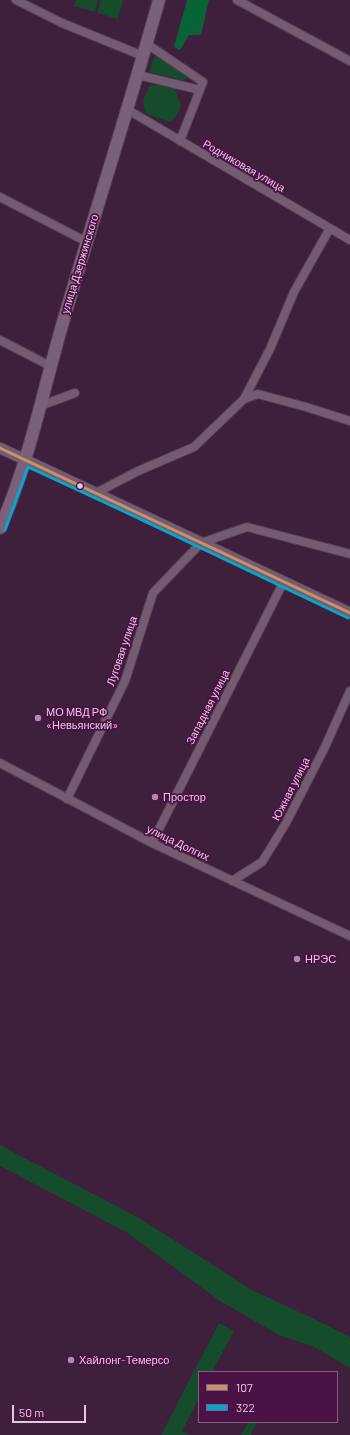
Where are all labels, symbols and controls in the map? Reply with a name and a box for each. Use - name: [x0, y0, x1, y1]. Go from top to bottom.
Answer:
- street label: Родниковая улица: [201, 137, 287, 195]
- street label: улица Дзержинского: [59, 213, 101, 315]
- unlabelled marker: [75, 481, 85, 491]
- street label: Луговая улица: [104, 614, 140, 688]
- street label: Западная улица: [184, 668, 232, 746]
- place label: МО МВД РФ «Невьянский»: [46, 705, 118, 731]
- marker: МО МВД РФ «Невьянский»: [33, 713, 43, 723]
- street label: Южная улица: [269, 755, 313, 823]
- place label: Простор: [163, 790, 206, 804]
- marker: Простор: [150, 792, 160, 802]
- street label: улица Долгих: [145, 822, 211, 864]
- place label: НРЭС: [305, 952, 336, 966]
- marker: НРЭС: [292, 954, 302, 964]
- place label: Хайлонг-Темерсо: [79, 1353, 169, 1367]
- marker: Хайлонг-Темерсо: [66, 1355, 76, 1365]
- legend: [198, 1371, 338, 1423]
- text: 107: [236, 1380, 253, 1394]
- scale bar: [14, 1397, 88, 1423]
- text: 322: [236, 1400, 255, 1414]
- text: 50 m: [19, 1405, 44, 1419]

